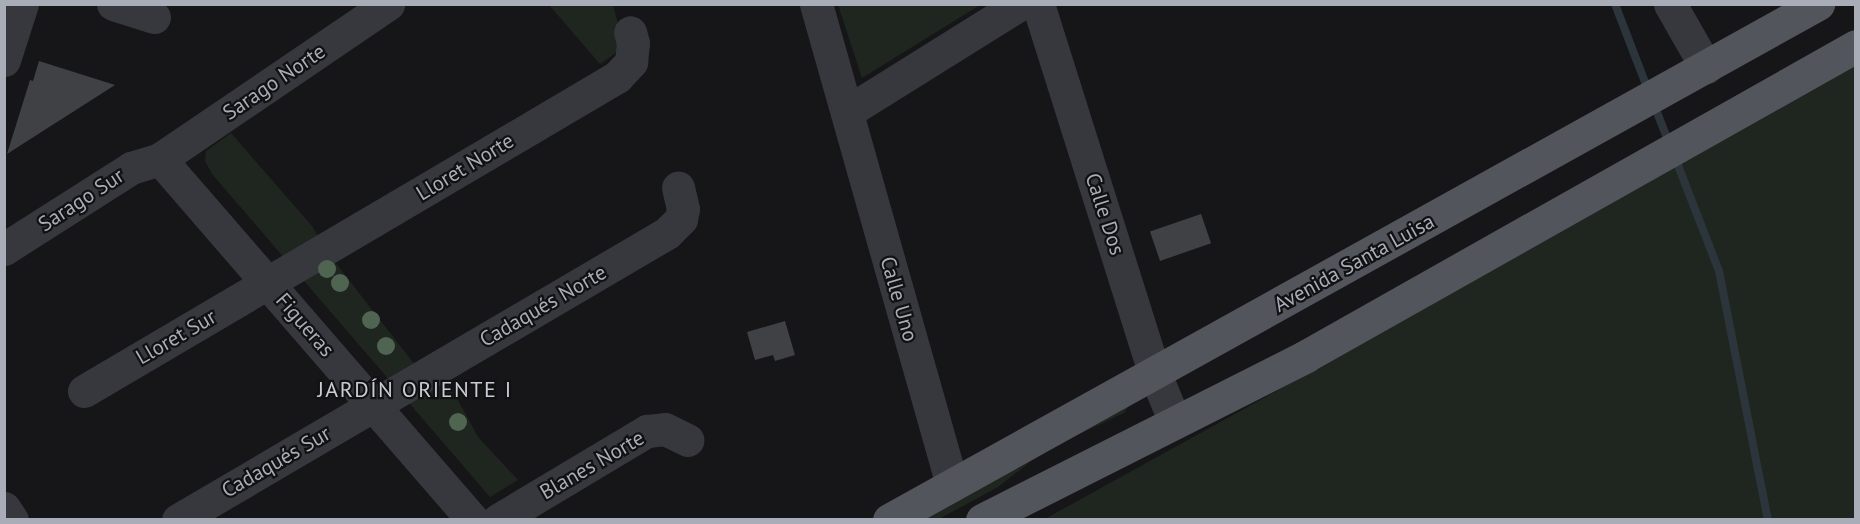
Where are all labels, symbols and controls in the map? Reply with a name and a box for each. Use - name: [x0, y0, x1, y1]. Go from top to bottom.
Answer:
- street label: Sarago Norte: [218, 39, 330, 125]
- street label: Lloret Norte: [412, 128, 518, 206]
- street label: Sarago Sur: [34, 163, 128, 237]
- street label: Calle Dos: [1080, 170, 1130, 258]
- street label: Avenida Santa Luisa: [1269, 208, 1439, 318]
- street label: Calle Uno: [875, 254, 923, 344]
- street label: Cadaqués Norte: [475, 260, 611, 352]
- street label: Figueras: [271, 288, 339, 362]
- street label: Lloret Sur: [131, 304, 221, 370]
- district label: JARDÍN ORIENTE I: [317, 377, 513, 403]
- street label: Cadaqués Sur: [217, 421, 335, 503]
- street label: Blanes Norte: [535, 425, 649, 505]

